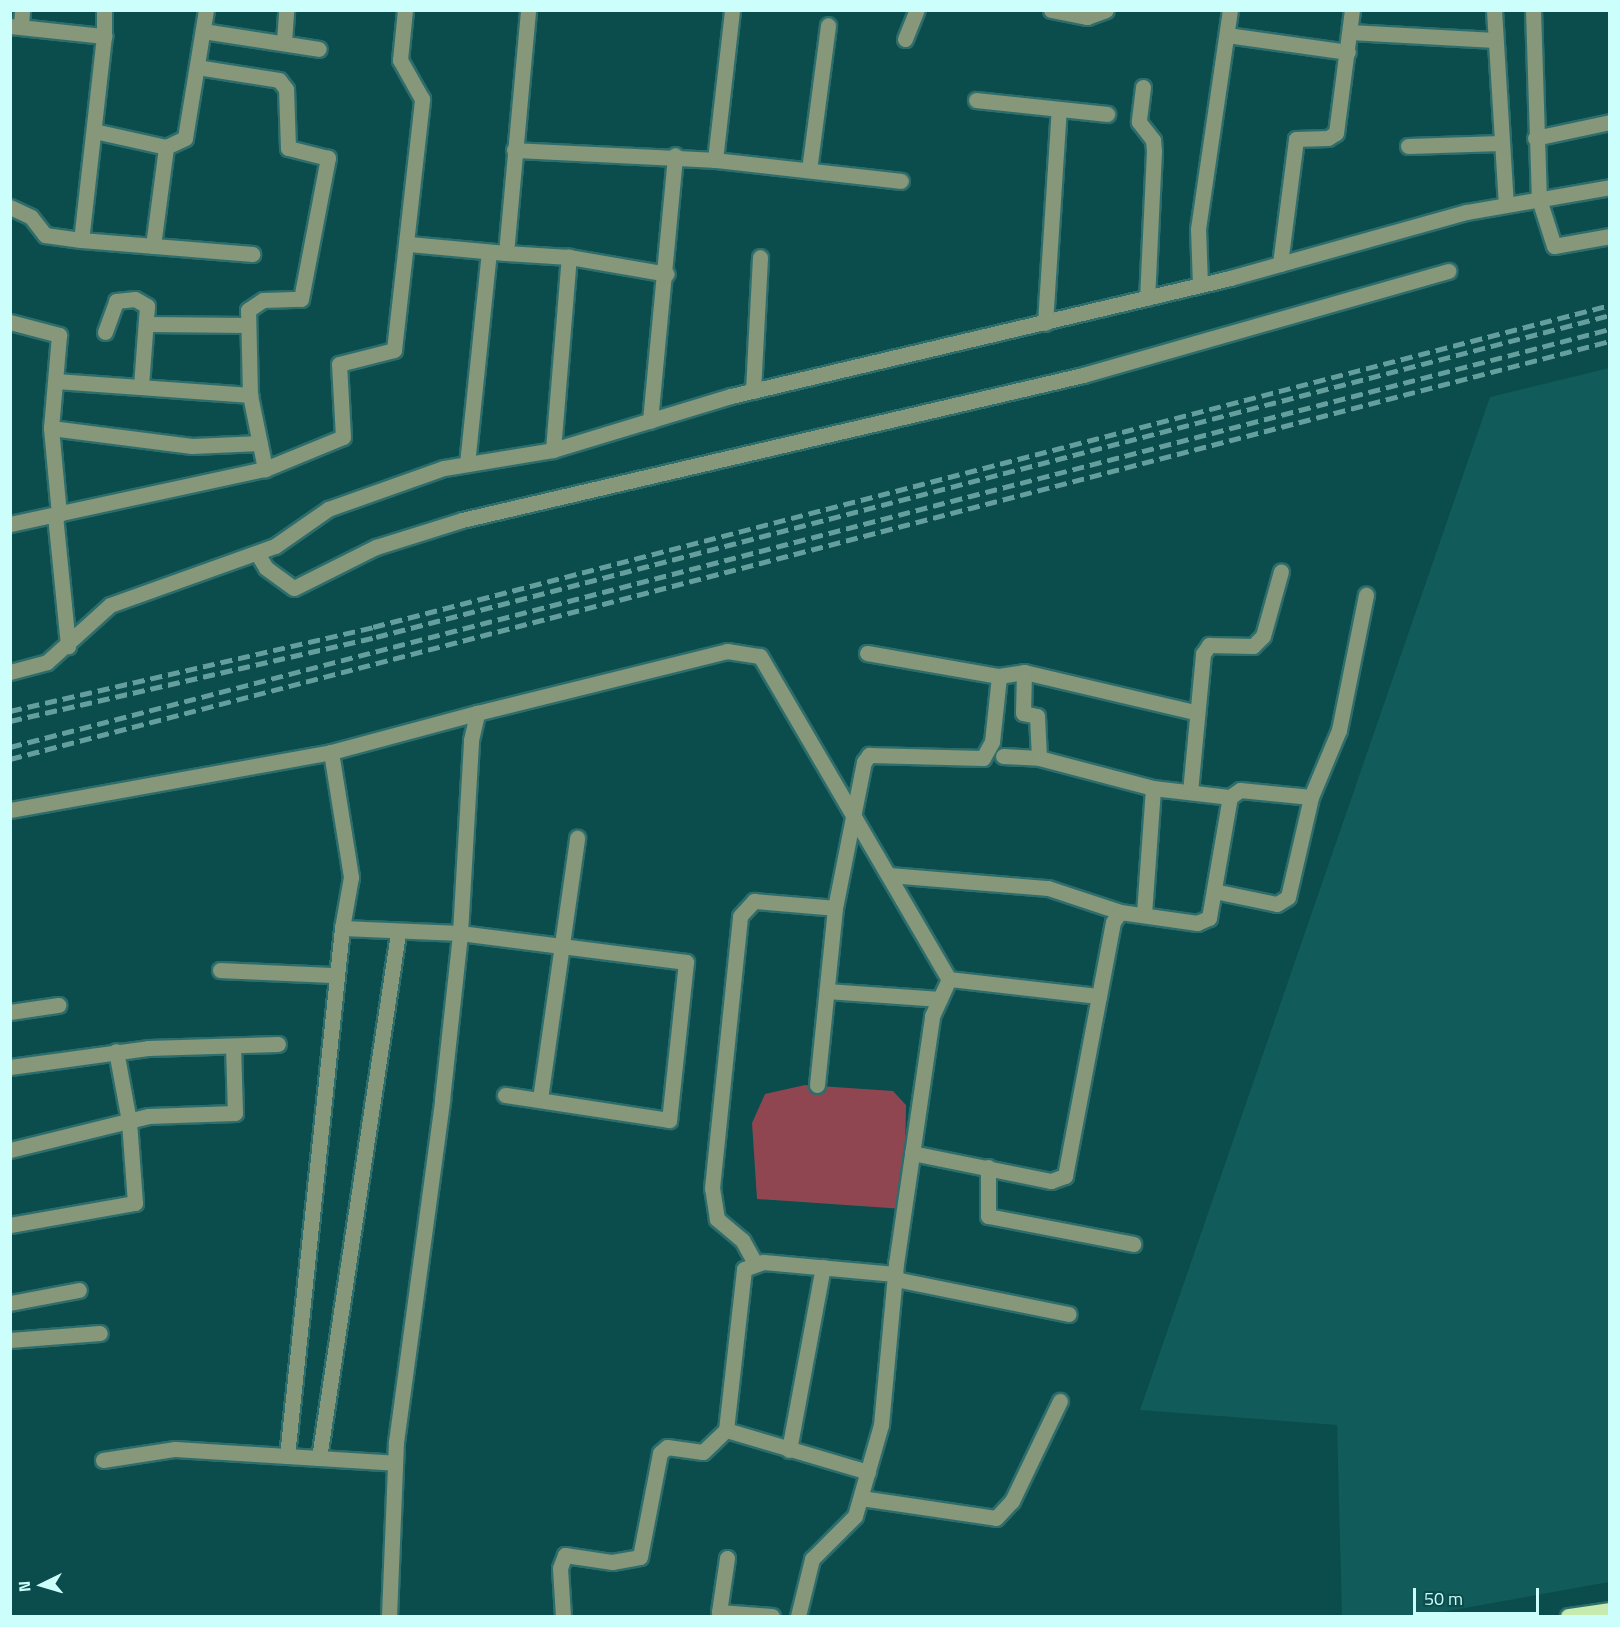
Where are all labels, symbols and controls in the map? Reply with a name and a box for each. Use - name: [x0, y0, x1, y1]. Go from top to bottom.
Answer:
- north arrow: [12, 1555, 72, 1615]
- scale bar: [1416, 1576, 1542, 1614]
- text: N: [12, 1580, 37, 1593]
- text: 50 m: [1424, 1585, 1463, 1612]

